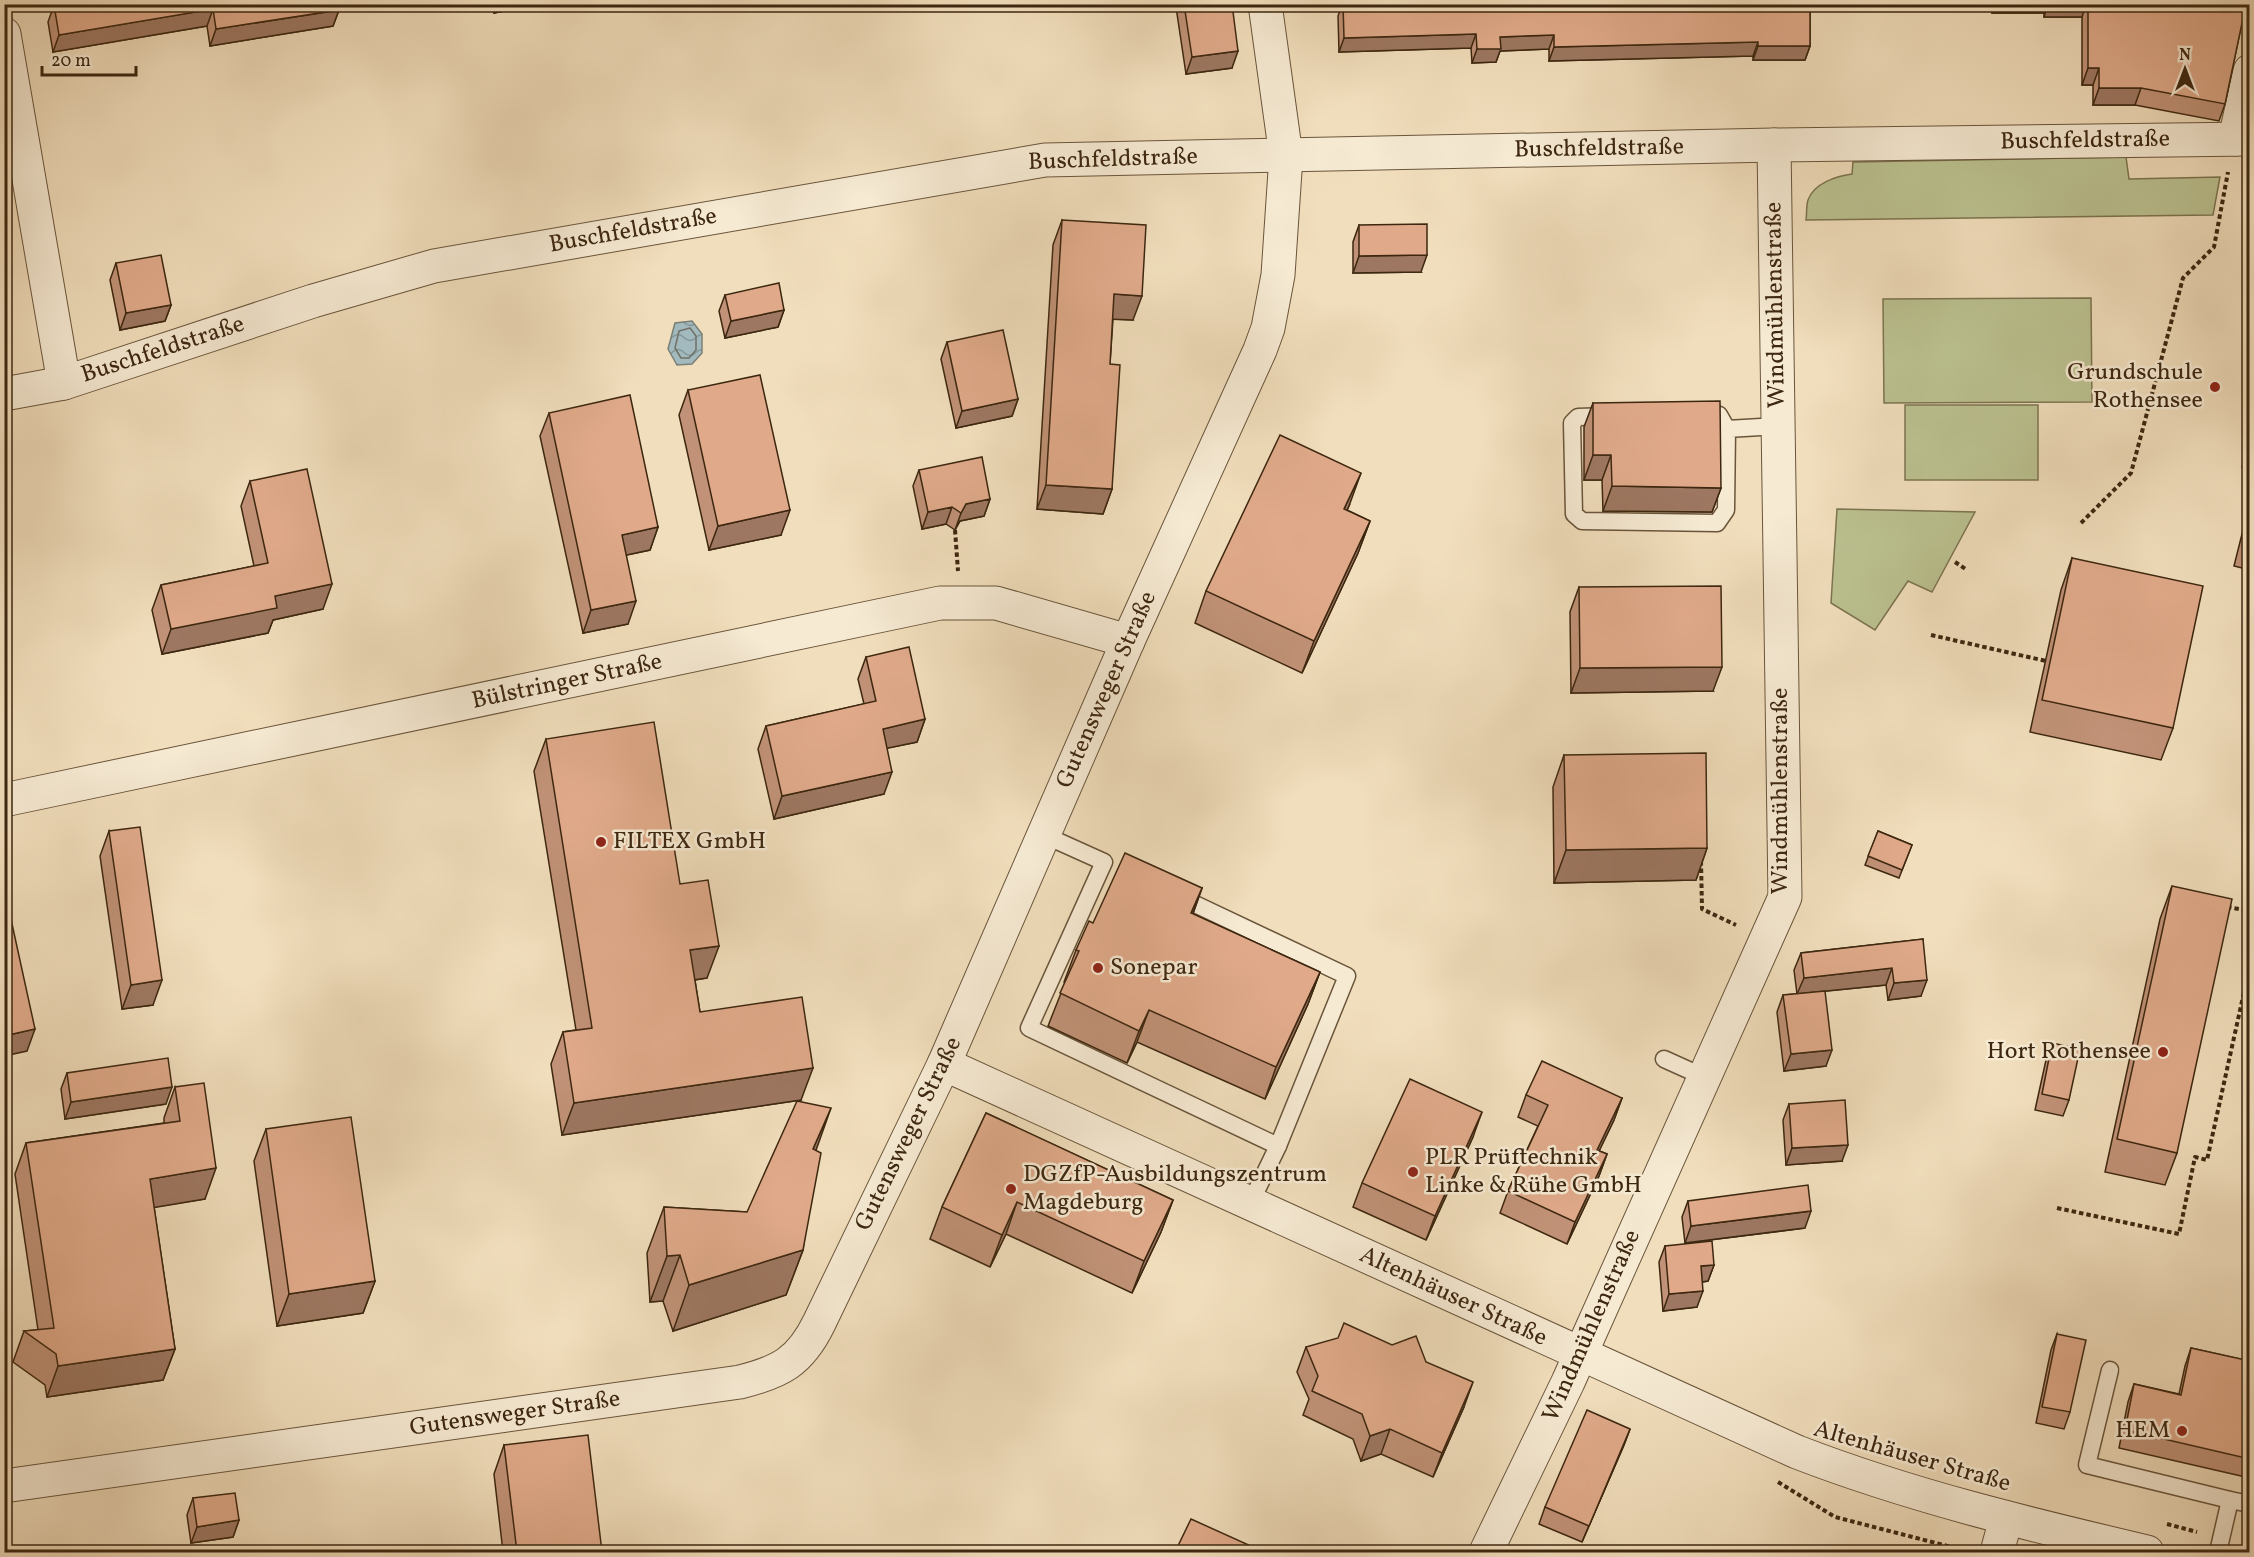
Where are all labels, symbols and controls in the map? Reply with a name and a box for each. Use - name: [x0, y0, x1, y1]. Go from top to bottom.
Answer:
- scale bar: [42, 39, 136, 77]
- north arrow: [2155, 39, 2215, 99]
- text: N: [2179, 45, 2191, 67]
- text: 20 m: [51, 49, 91, 74]
- street label: Buschfeldstraße: [2000, 123, 2170, 159]
- street label: Buschfeldstraße: [1514, 131, 1684, 167]
- street label: Buschfeldstraße: [1027, 140, 1199, 180]
- street label: Buschfeldstraße: [546, 200, 720, 262]
- street label: Windmühlenstraße: [1757, 201, 1795, 409]
- street label: Buschfeldstraße: [77, 308, 249, 392]
- place label: Grundschule Rothensee: [2067, 356, 2203, 418]
- marker: Grundschule Rothensee: [2208, 380, 2222, 394]
- street label: Gutensweger Straße: [1048, 586, 1166, 794]
- street label: Bülstringer Straße: [469, 645, 665, 719]
- street label: Windmühlenstraße: [1764, 688, 1798, 894]
- place label: FILTEX GmbH: [613, 825, 766, 859]
- marker: FILTEX GmbH: [594, 835, 608, 849]
- place label: Sonepar: [1110, 951, 1197, 985]
- marker: Sonepar: [1091, 961, 1105, 975]
- street label: Gutensweger Straße: [847, 1031, 971, 1237]
- place label: Hort Rothensee: [1987, 1035, 2151, 1069]
- marker: Hort Rothensee: [2156, 1045, 2170, 1059]
- place label: PLR Prüftechnik Linke & Rühe GmbH: [1425, 1141, 1642, 1203]
- place label: DGZfP-Ausbildungszentrum Magdeburg: [1023, 1158, 1327, 1220]
- marker: PLR Prüftechnik Linke & Rühe GmbH: [1406, 1165, 1420, 1179]
- marker: DGZfP-Ausbildungszentrum Magdeburg: [1004, 1182, 1018, 1196]
- street label: Windmühlenstraße: [1534, 1225, 1650, 1427]
- street label: Altenhäuser Straße: [1354, 1239, 1552, 1355]
- street label: Gutensweger Straße: [407, 1382, 623, 1446]
- street label: Altenhäuser Straße: [1809, 1413, 2015, 1501]
- place label: HEM: [2115, 1414, 2170, 1448]
- marker: HEM: [2175, 1424, 2189, 1438]

